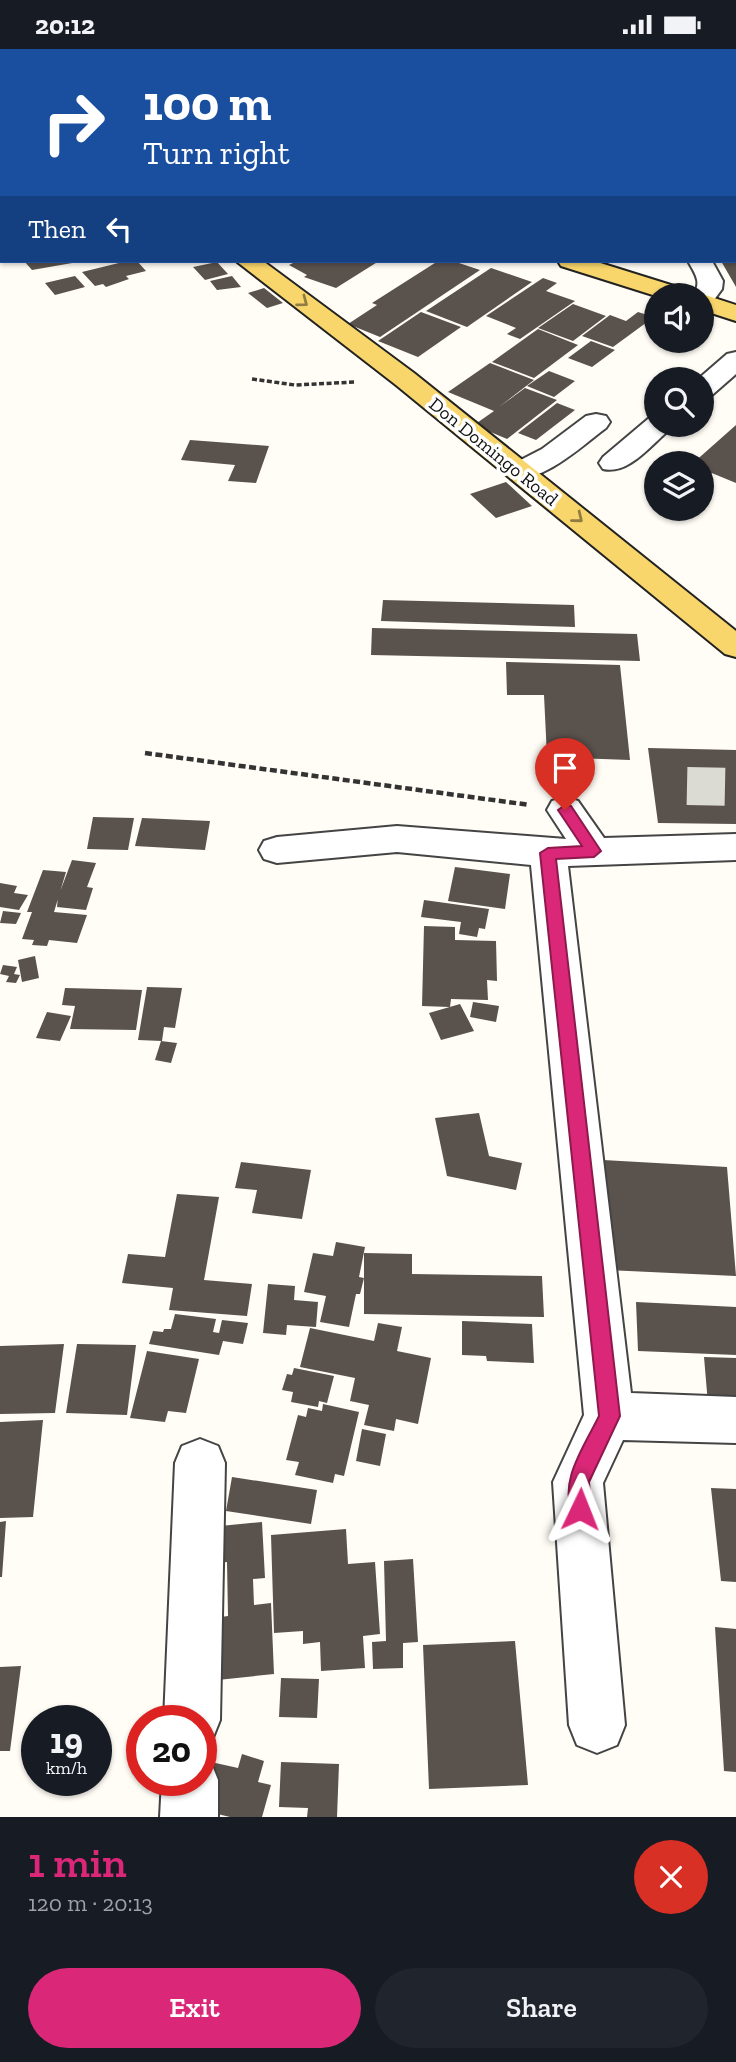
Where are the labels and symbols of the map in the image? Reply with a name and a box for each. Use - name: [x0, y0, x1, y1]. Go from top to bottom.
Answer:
- one-way arrow: [295, 294, 308, 306]
- street label: Don Domingo Road: [425, 392, 563, 511]
- one-way arrow: [570, 510, 583, 522]
- pin: [535, 738, 595, 810]
- position arrow: [543, 1472, 617, 1546]
- speed limit sign: 20: [126, 1705, 217, 1796]

